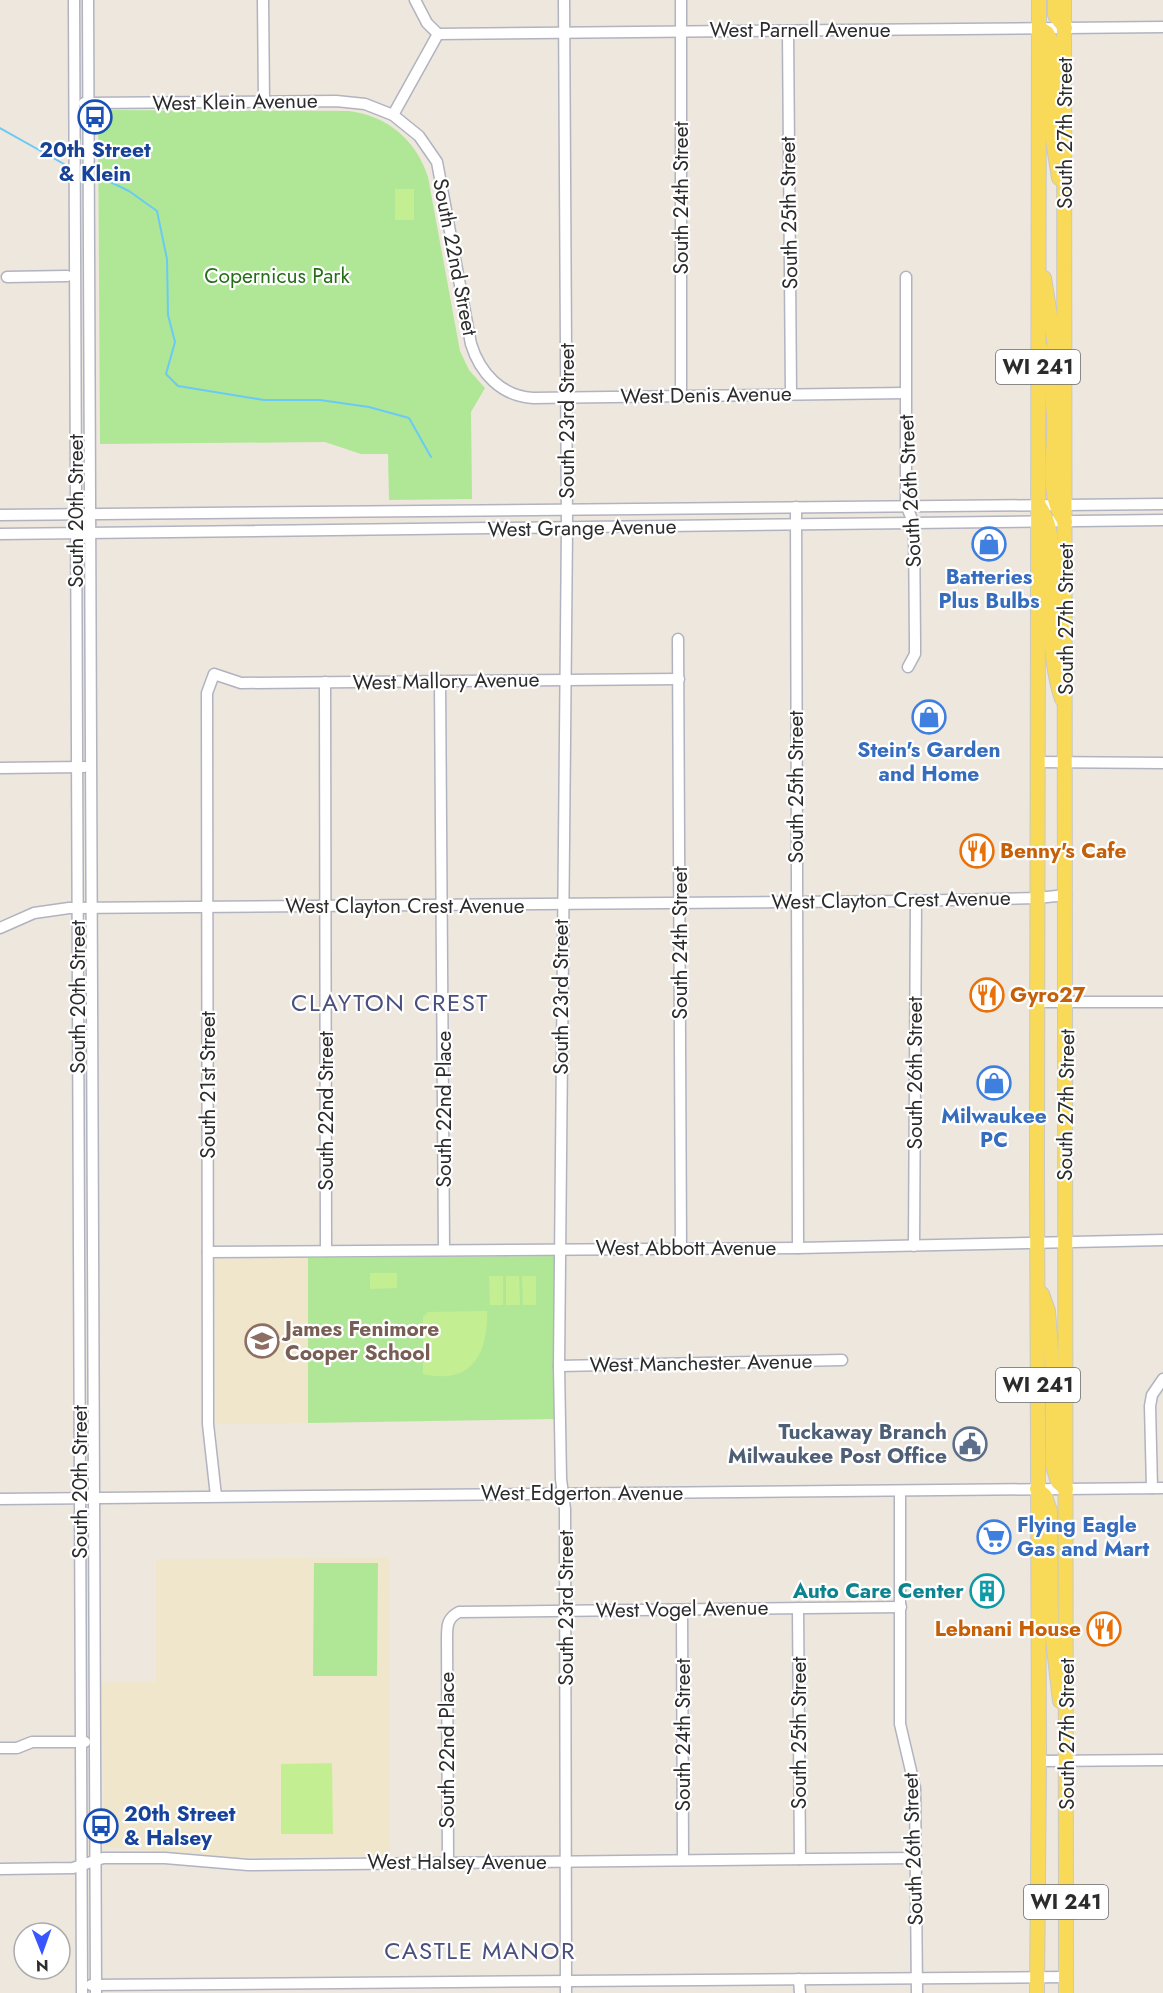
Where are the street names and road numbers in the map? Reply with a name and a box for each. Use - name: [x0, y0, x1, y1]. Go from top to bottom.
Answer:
- street label: West Parnell Avenue: [709, 15, 891, 45]
- street label: South 27th Street: [1050, 57, 1080, 209]
- street label: West Klein Avenue: [152, 86, 318, 118]
- street label: South 24th Street: [666, 121, 696, 275]
- street label: South 25th Street: [773, 136, 805, 290]
- street label: South 22nd Street: [425, 176, 485, 338]
- street label: South 23rd Street: [552, 343, 582, 499]
- road number: WI 241: [996, 350, 1080, 384]
- street label: West Denis Avenue: [620, 379, 792, 411]
- street label: South 26th Street: [891, 414, 929, 568]
- street label: South 20th Street: [61, 434, 91, 588]
- street label: West Grange Avenue: [487, 511, 677, 545]
- street label: South 27th Street: [1051, 543, 1081, 695]
- street label: West Mallory Avenue: [352, 664, 540, 698]
- street label: South 25th Street: [781, 711, 811, 863]
- street label: South 24th Street: [665, 866, 695, 1020]
- street label: West Clayton Crest Avenue: [771, 883, 1011, 917]
- street label: West Clayton Crest Avenue: [285, 891, 525, 921]
- street label: South 23rd Street: [546, 919, 576, 1075]
- street label: South 20th Street: [63, 920, 93, 1074]
- street label: South 26th Street: [900, 997, 930, 1149]
- street label: South 21st Street: [193, 1011, 223, 1159]
- street label: South 27th Street: [1050, 1029, 1082, 1181]
- street label: South 22nd Place: [429, 1030, 459, 1187]
- street label: South 22nd Street: [311, 1031, 341, 1191]
- street label: West Abbott Avenue: [596, 1233, 777, 1263]
- street label: West Manchester Avenue: [589, 1346, 813, 1380]
- road number: WI 241: [996, 1368, 1080, 1402]
- street label: South 20th Street: [65, 1405, 95, 1559]
- street label: West Edgerton Avenue: [481, 1478, 683, 1508]
- street label: South 23rd Street: [551, 1530, 581, 1686]
- street label: West Vogel Avenue: [595, 1592, 769, 1626]
- street label: South 25th Street: [784, 1657, 814, 1809]
- street label: South 24th Street: [668, 1658, 698, 1812]
- street label: South 27th Street: [1052, 1658, 1082, 1810]
- street label: South 22nd Place: [432, 1671, 462, 1828]
- street label: South 26th Street: [895, 1772, 931, 1926]
- street label: West Halsey Avenue: [367, 1847, 547, 1877]
- road number: WI 241: [1024, 1885, 1108, 1919]

